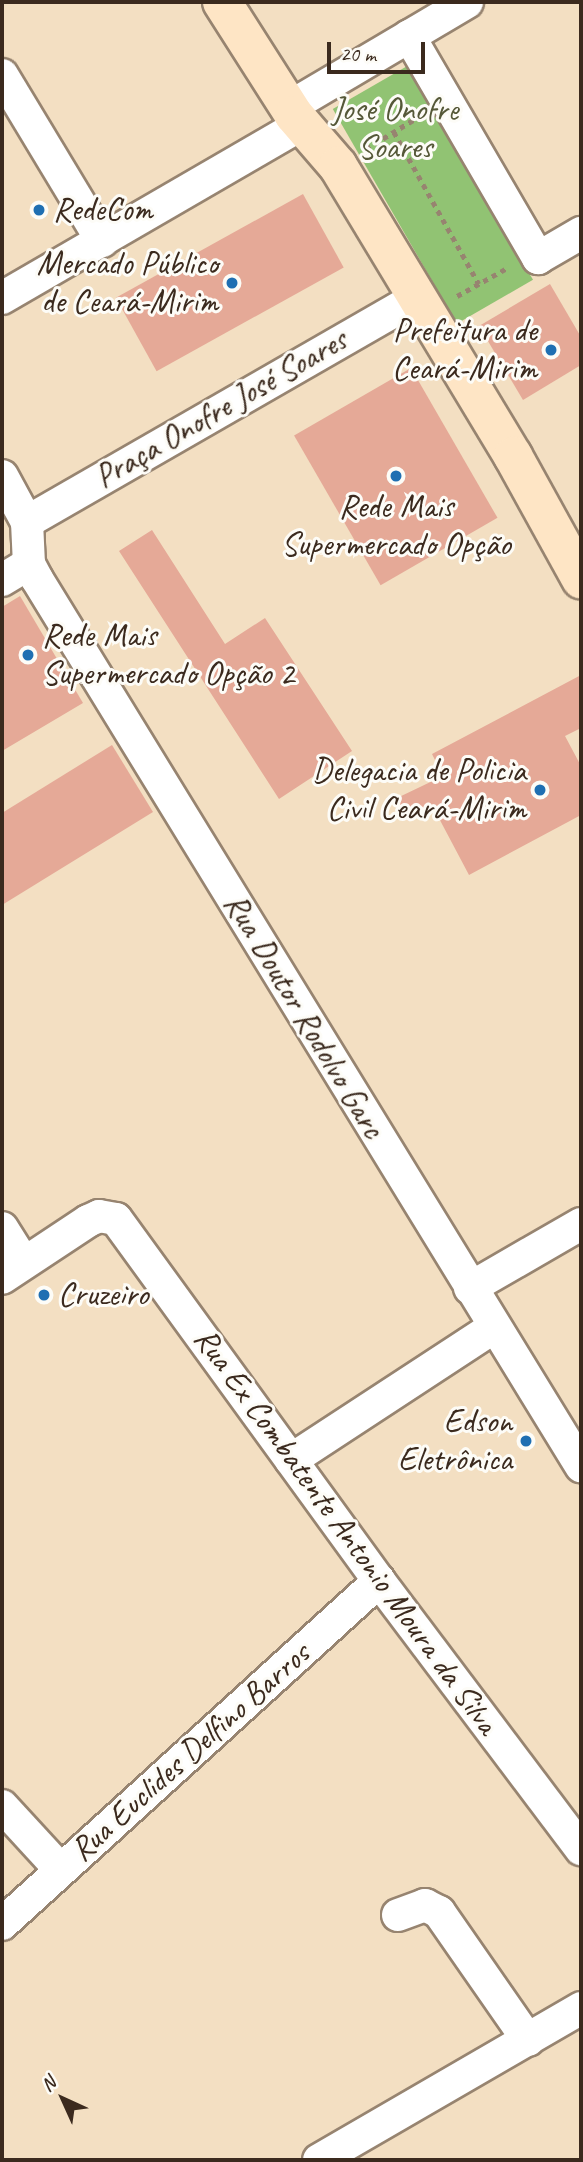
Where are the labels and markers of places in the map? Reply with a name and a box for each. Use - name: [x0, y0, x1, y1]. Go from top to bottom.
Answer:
- place label: RedeCom: [53, 190, 153, 230]
- marker: RedeCom: [31, 202, 47, 218]
- place label: Mercado Público de Ceará-Mirim: [37, 244, 218, 322]
- marker: Mercado Público de Ceará-Mirim: [224, 275, 240, 291]
- place label: Prefeitura de Ceará-Mirim: [392, 311, 537, 389]
- marker: Prefeitura de Ceará-Mirim: [543, 342, 559, 358]
- marker: Rede Mais Supermercado Opção: [388, 468, 404, 484]
- place label: Rede Mais Supermercado Opção: [281, 487, 511, 565]
- place label: Rede Mais Supermercado Opção 2: [42, 616, 294, 694]
- marker: Rede Mais Supermercado Opção 2: [20, 647, 36, 663]
- place label: Delegacia de Policia Civil Ceará-Mirim: [313, 751, 526, 829]
- marker: Delegacia de Policia Civil Ceará-Mirim: [532, 782, 548, 798]
- place label: Cruzeiro: [58, 1275, 148, 1315]
- marker: Cruzeiro: [36, 1287, 52, 1303]
- place label: Edson Eletrônica: [398, 1402, 512, 1480]
- marker: Edson Eletrônica: [518, 1433, 534, 1449]

